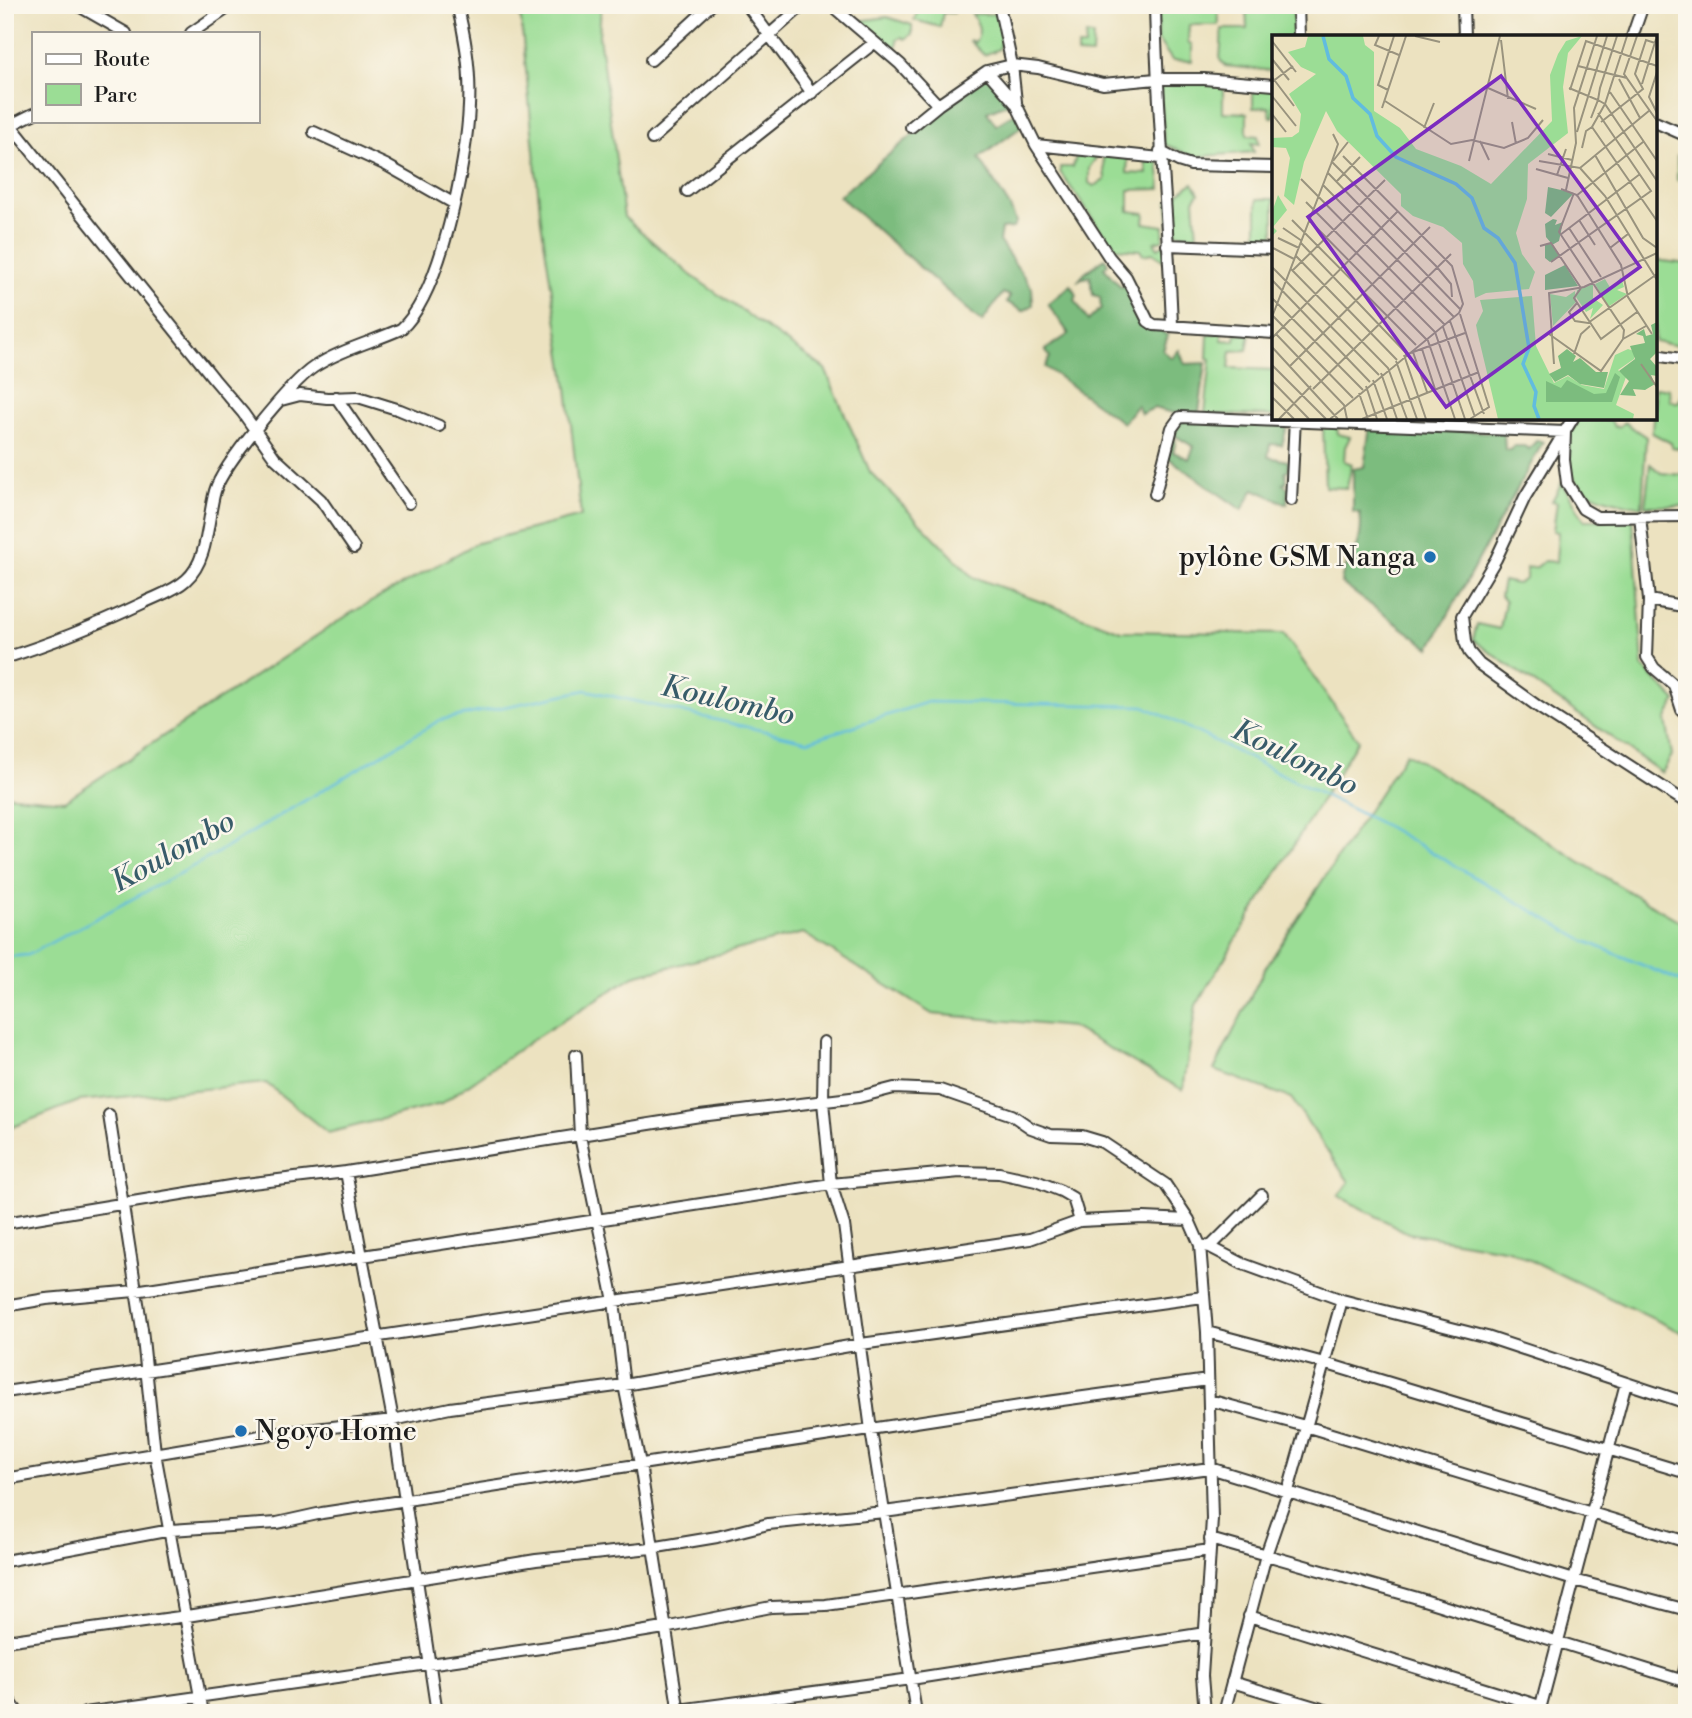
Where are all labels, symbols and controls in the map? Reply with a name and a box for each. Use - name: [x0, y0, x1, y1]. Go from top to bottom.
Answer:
- legend: [32, 32, 259, 122]
- inset map: [1272, 35, 1657, 420]
- text: Route: [94, 47, 150, 73]
- text: Parc: [94, 83, 137, 109]
- place label: pylône GSM Nanga: [1179, 540, 1417, 575]
- marker: pylône GSM Nanga: [1422, 549, 1438, 565]
- water label: Koulombo: [658, 667, 798, 735]
- water label: Koulombo: [1226, 711, 1364, 805]
- water label: Koulombo: [104, 802, 242, 902]
- place label: Ngoyo Home: [255, 1414, 417, 1449]
- marker: Ngoyo Home: [233, 1423, 249, 1439]

